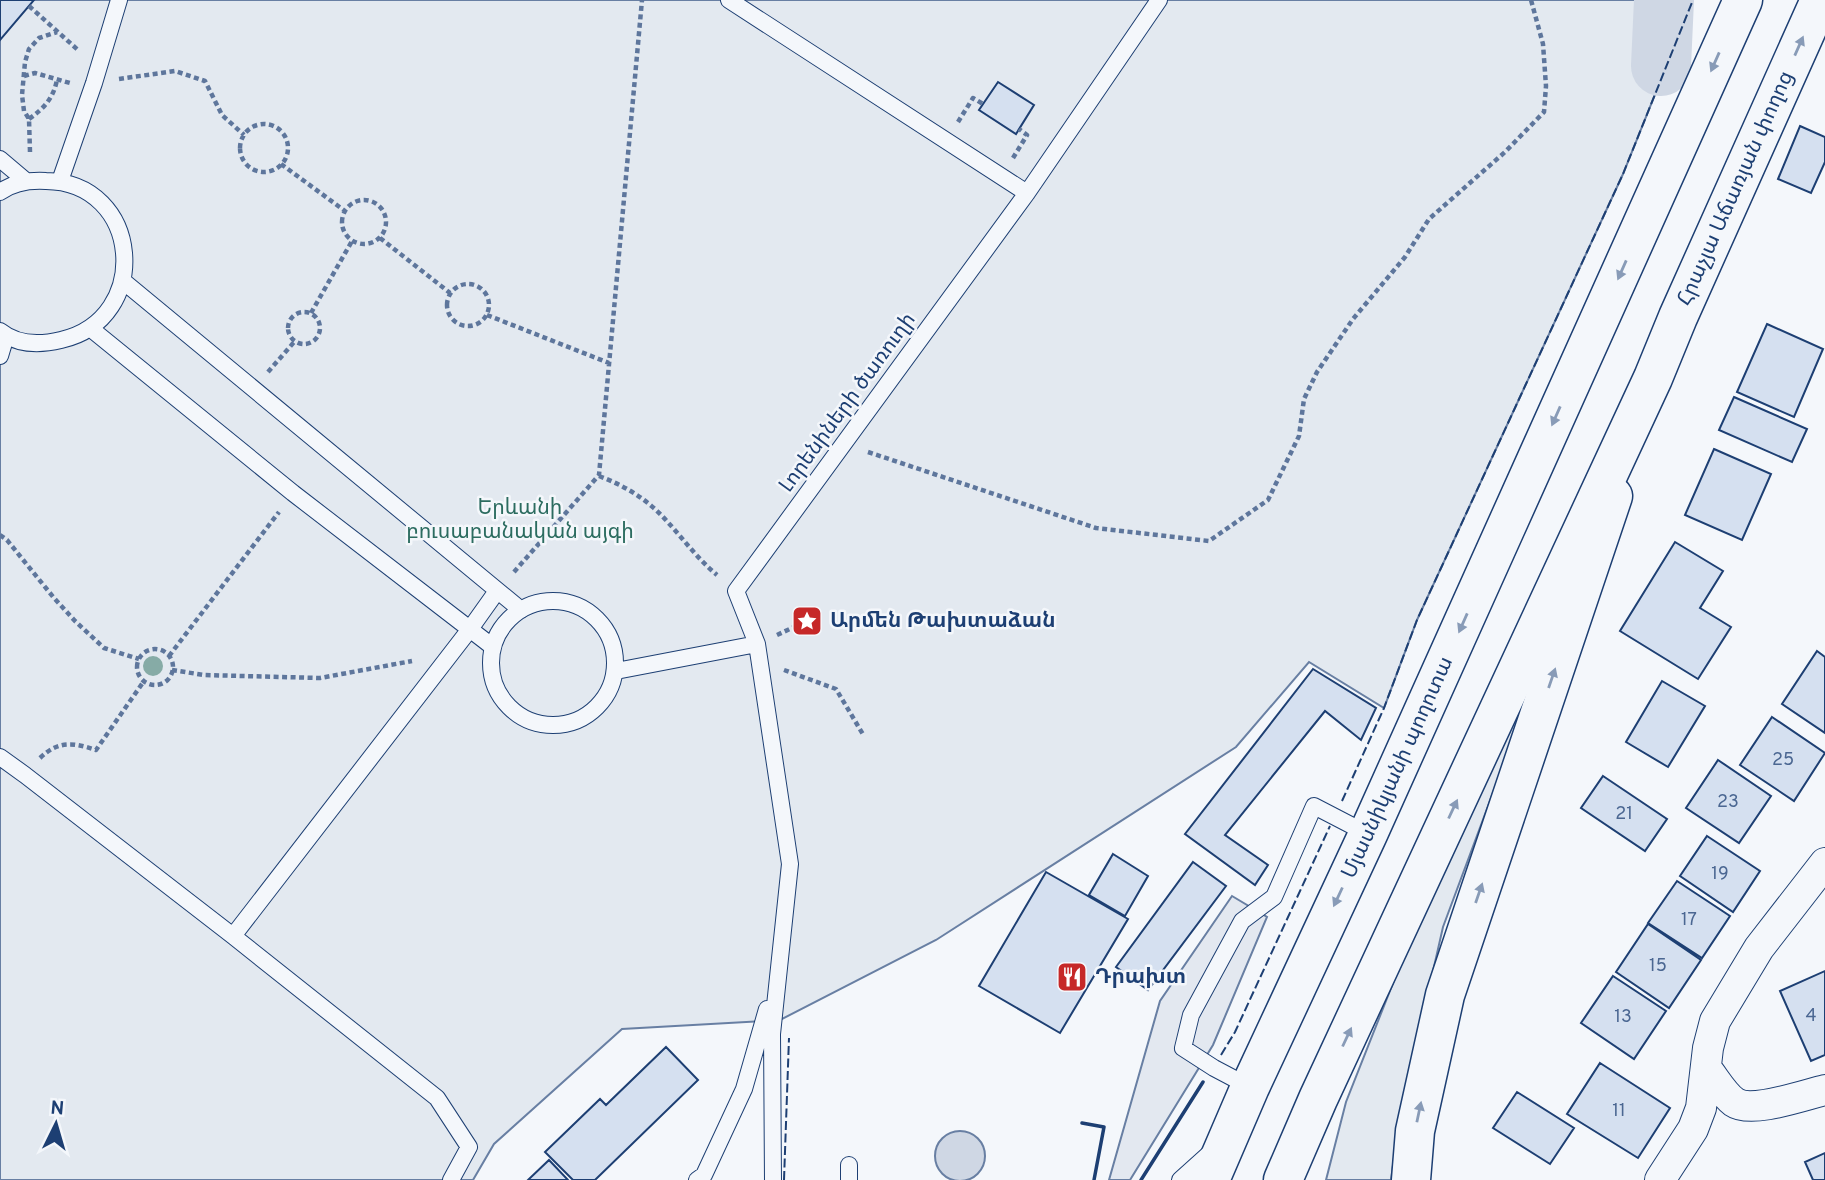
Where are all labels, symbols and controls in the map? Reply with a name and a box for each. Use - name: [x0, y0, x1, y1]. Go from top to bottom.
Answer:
- one-way arrow: [1793, 36, 1805, 56]
- one-way arrow: [1709, 52, 1721, 72]
- street label: Հրաչյա Աճառյան փողոց: [1671, 67, 1800, 310]
- one-way arrow: [1616, 259, 1627, 280]
- street label: Լորենիների ծառուղի: [774, 308, 922, 498]
- one-way arrow: [1550, 405, 1561, 426]
- park label: Երևանի բուսաբանական այգի: [406, 495, 634, 546]
- place icon: Արմեն Թախտաձան: [790, 604, 824, 638]
- place label: Արմեն Թախտաձան: [830, 608, 1056, 635]
- one-way arrow: [1457, 613, 1468, 633]
- street label: Մյասնիկյանի պողոտա: [1336, 652, 1459, 883]
- one-way arrow: [1547, 667, 1558, 688]
- house number: 25: [1772, 749, 1794, 772]
- house number: 23: [1717, 791, 1739, 814]
- one-way arrow: [1447, 799, 1459, 819]
- house number: 21: [1615, 803, 1633, 826]
- house number: 19: [1711, 863, 1729, 886]
- one-way arrow: [1474, 883, 1485, 904]
- one-way arrow: [1332, 887, 1344, 907]
- house number: 17: [1681, 909, 1697, 932]
- house number: 15: [1649, 955, 1667, 978]
- restaurant icon: Դրախտ: [1055, 960, 1089, 994]
- place label: Դրախտ: [1095, 964, 1186, 991]
- house number: 4: [1805, 1005, 1817, 1028]
- house number: 13: [1614, 1006, 1632, 1029]
- one-way arrow: [1341, 1027, 1353, 1047]
- north arrow: [21, 1089, 91, 1159]
- text: N: [49, 1097, 65, 1122]
- house number: 11: [1612, 1100, 1626, 1123]
- one-way arrow: [1414, 1101, 1425, 1123]

